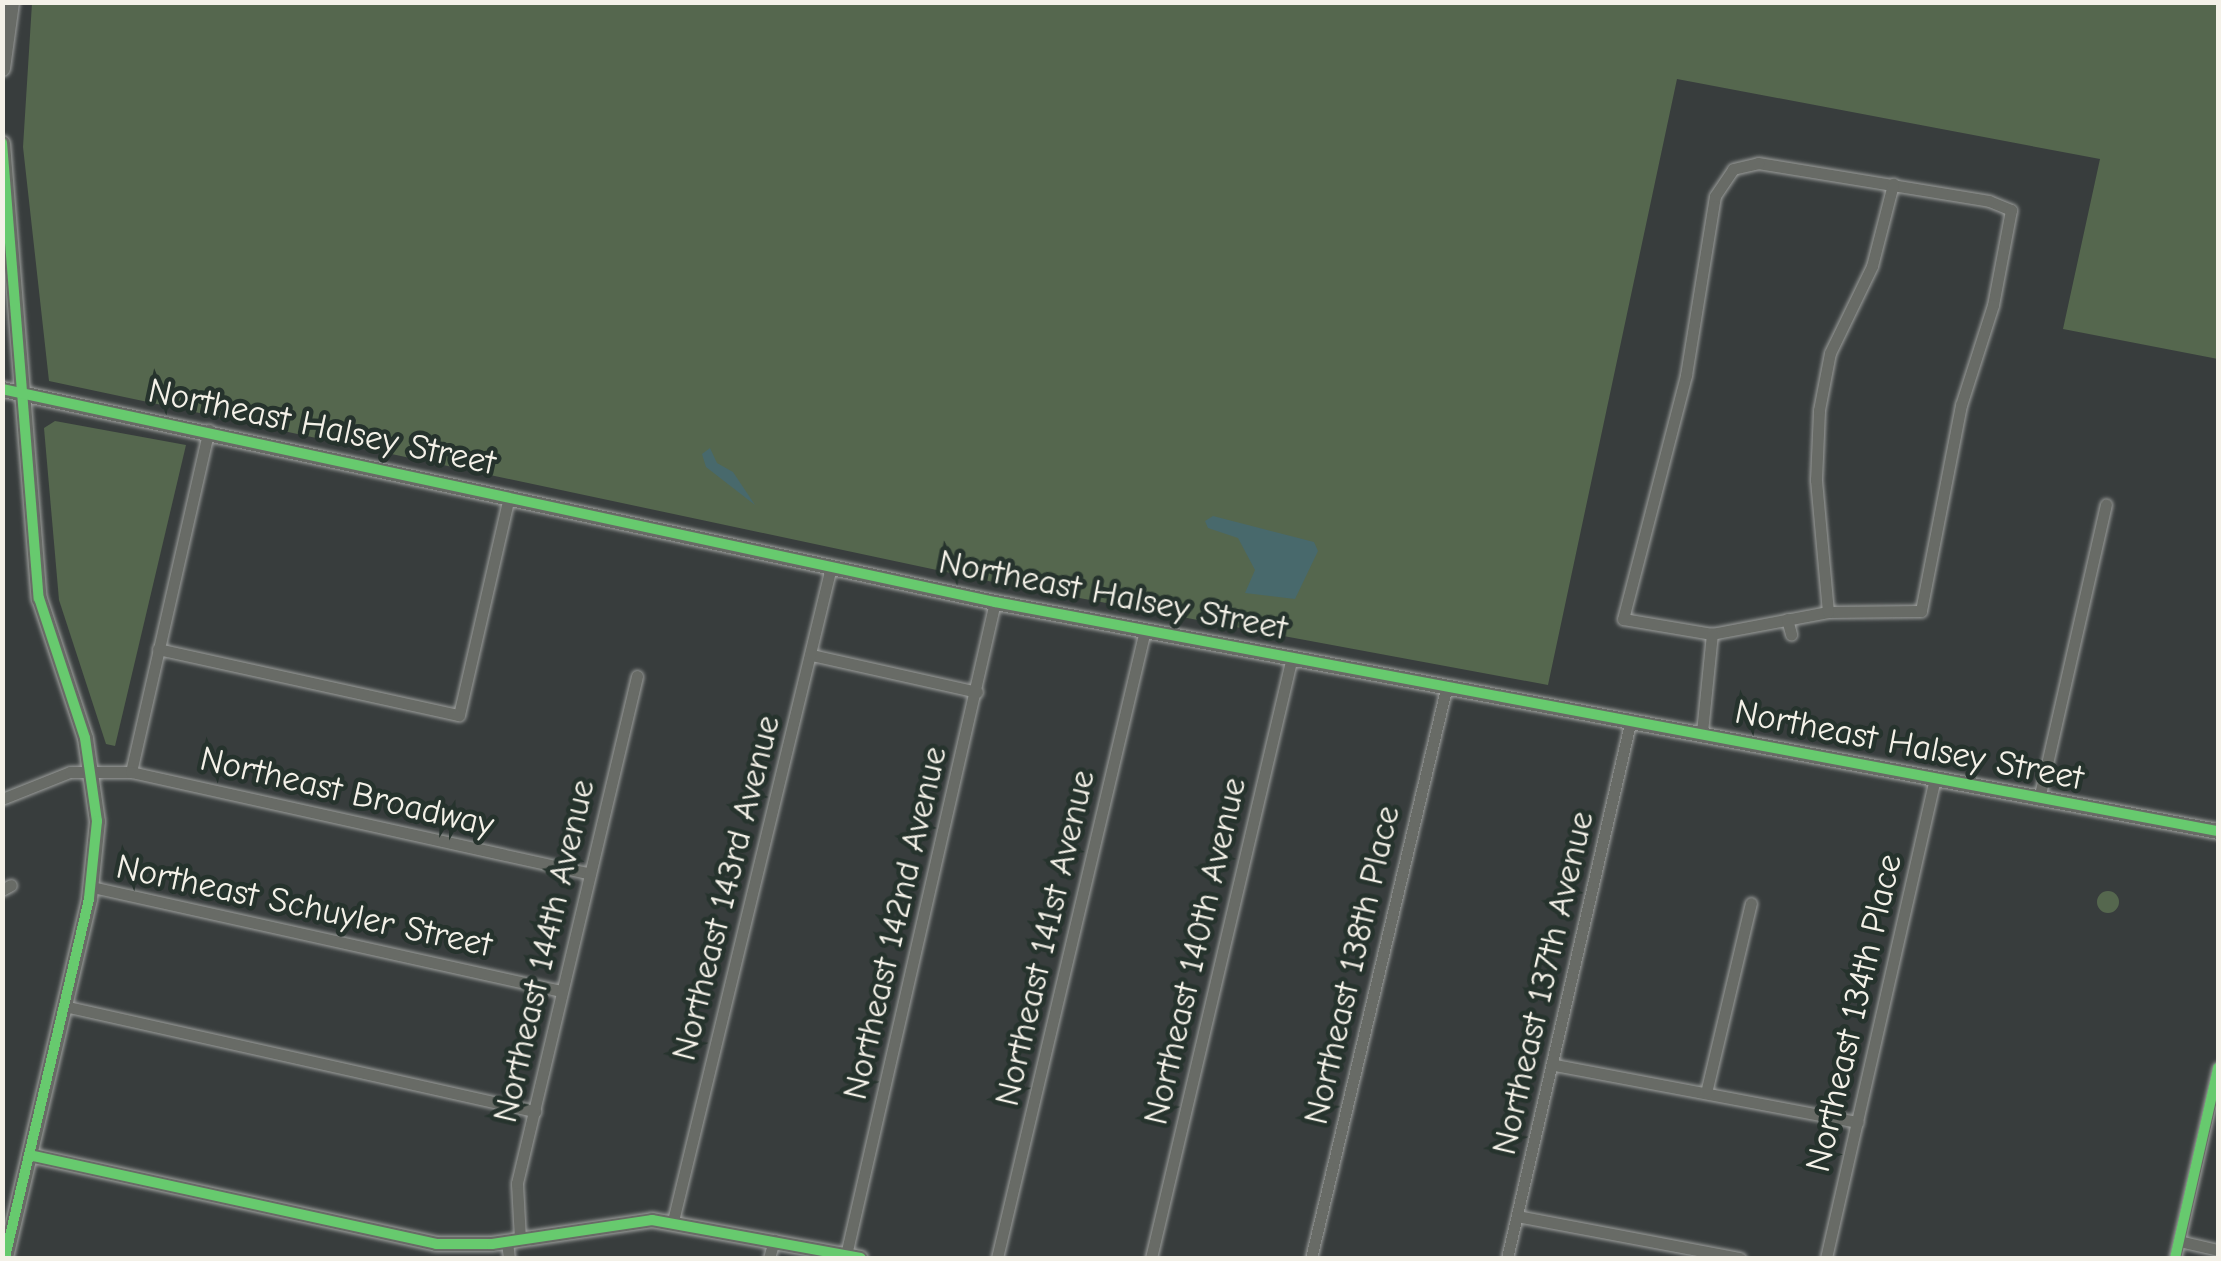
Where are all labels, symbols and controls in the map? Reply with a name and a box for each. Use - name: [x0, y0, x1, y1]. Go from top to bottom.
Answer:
- street label: Northeast Halsey Street: [144, 370, 500, 484]
- street label: Northeast Halsey Street: [935, 541, 1291, 649]
- street label: Northeast Halsey Street: [1731, 691, 2087, 799]
- street label: Northeast 143rd Avenue: [663, 711, 789, 1065]
- street label: Northeast Broadway: [196, 738, 498, 846]
- street label: Northeast 142nd Avenue: [834, 742, 956, 1104]
- street label: Northeast 141st Avenue: [986, 766, 1104, 1110]
- street label: Northeast 140th Avenue: [1135, 773, 1255, 1129]
- street label: Northeast 144th Avenue: [484, 775, 604, 1127]
- street label: Northeast 138th Place: [1295, 802, 1409, 1128]
- street label: Northeast 137th Avenue: [1483, 807, 1603, 1159]
- street label: Northeast Schuyler Street: [112, 846, 496, 966]
- street label: Northeast 134th Place: [1797, 850, 1911, 1176]

